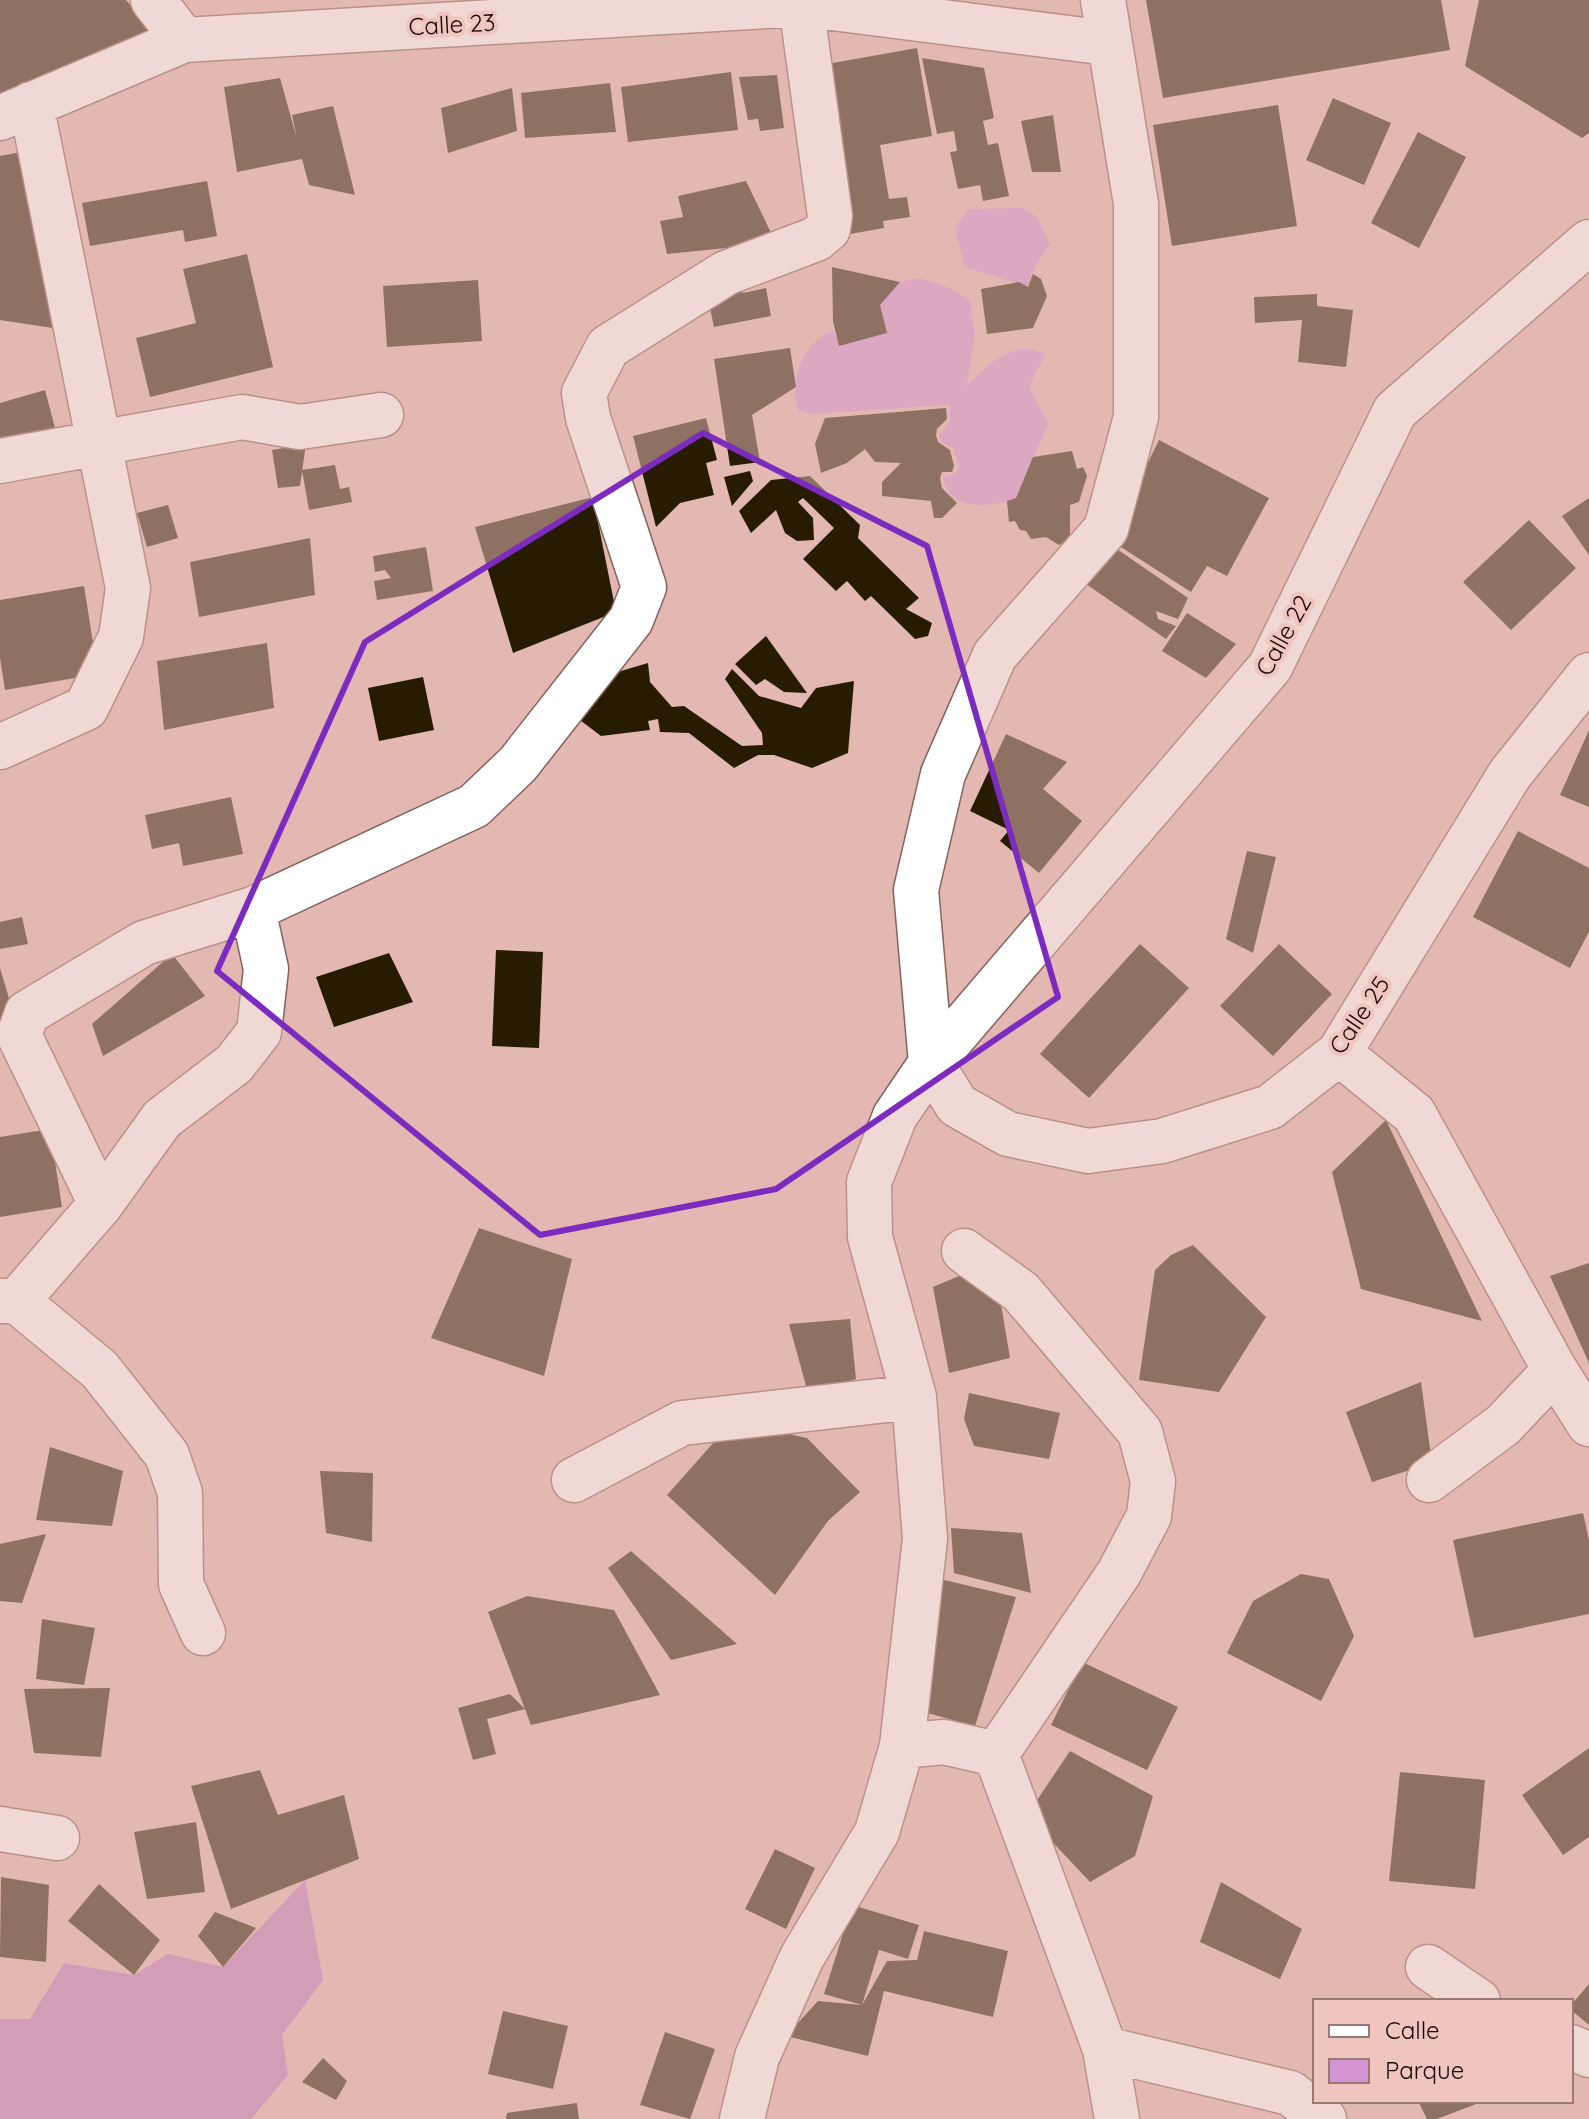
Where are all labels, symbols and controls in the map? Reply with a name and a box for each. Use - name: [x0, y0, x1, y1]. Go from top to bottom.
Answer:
- street label: Calle 23: [408, 7, 496, 41]
- street label: Calle 22: [1249, 589, 1317, 681]
- street label: Calle 25: [1322, 970, 1396, 1060]
- legend: [1313, 1999, 1573, 2103]
- text: Calle: [1385, 2015, 1440, 2045]
- text: Parque: [1385, 2055, 1464, 2085]

